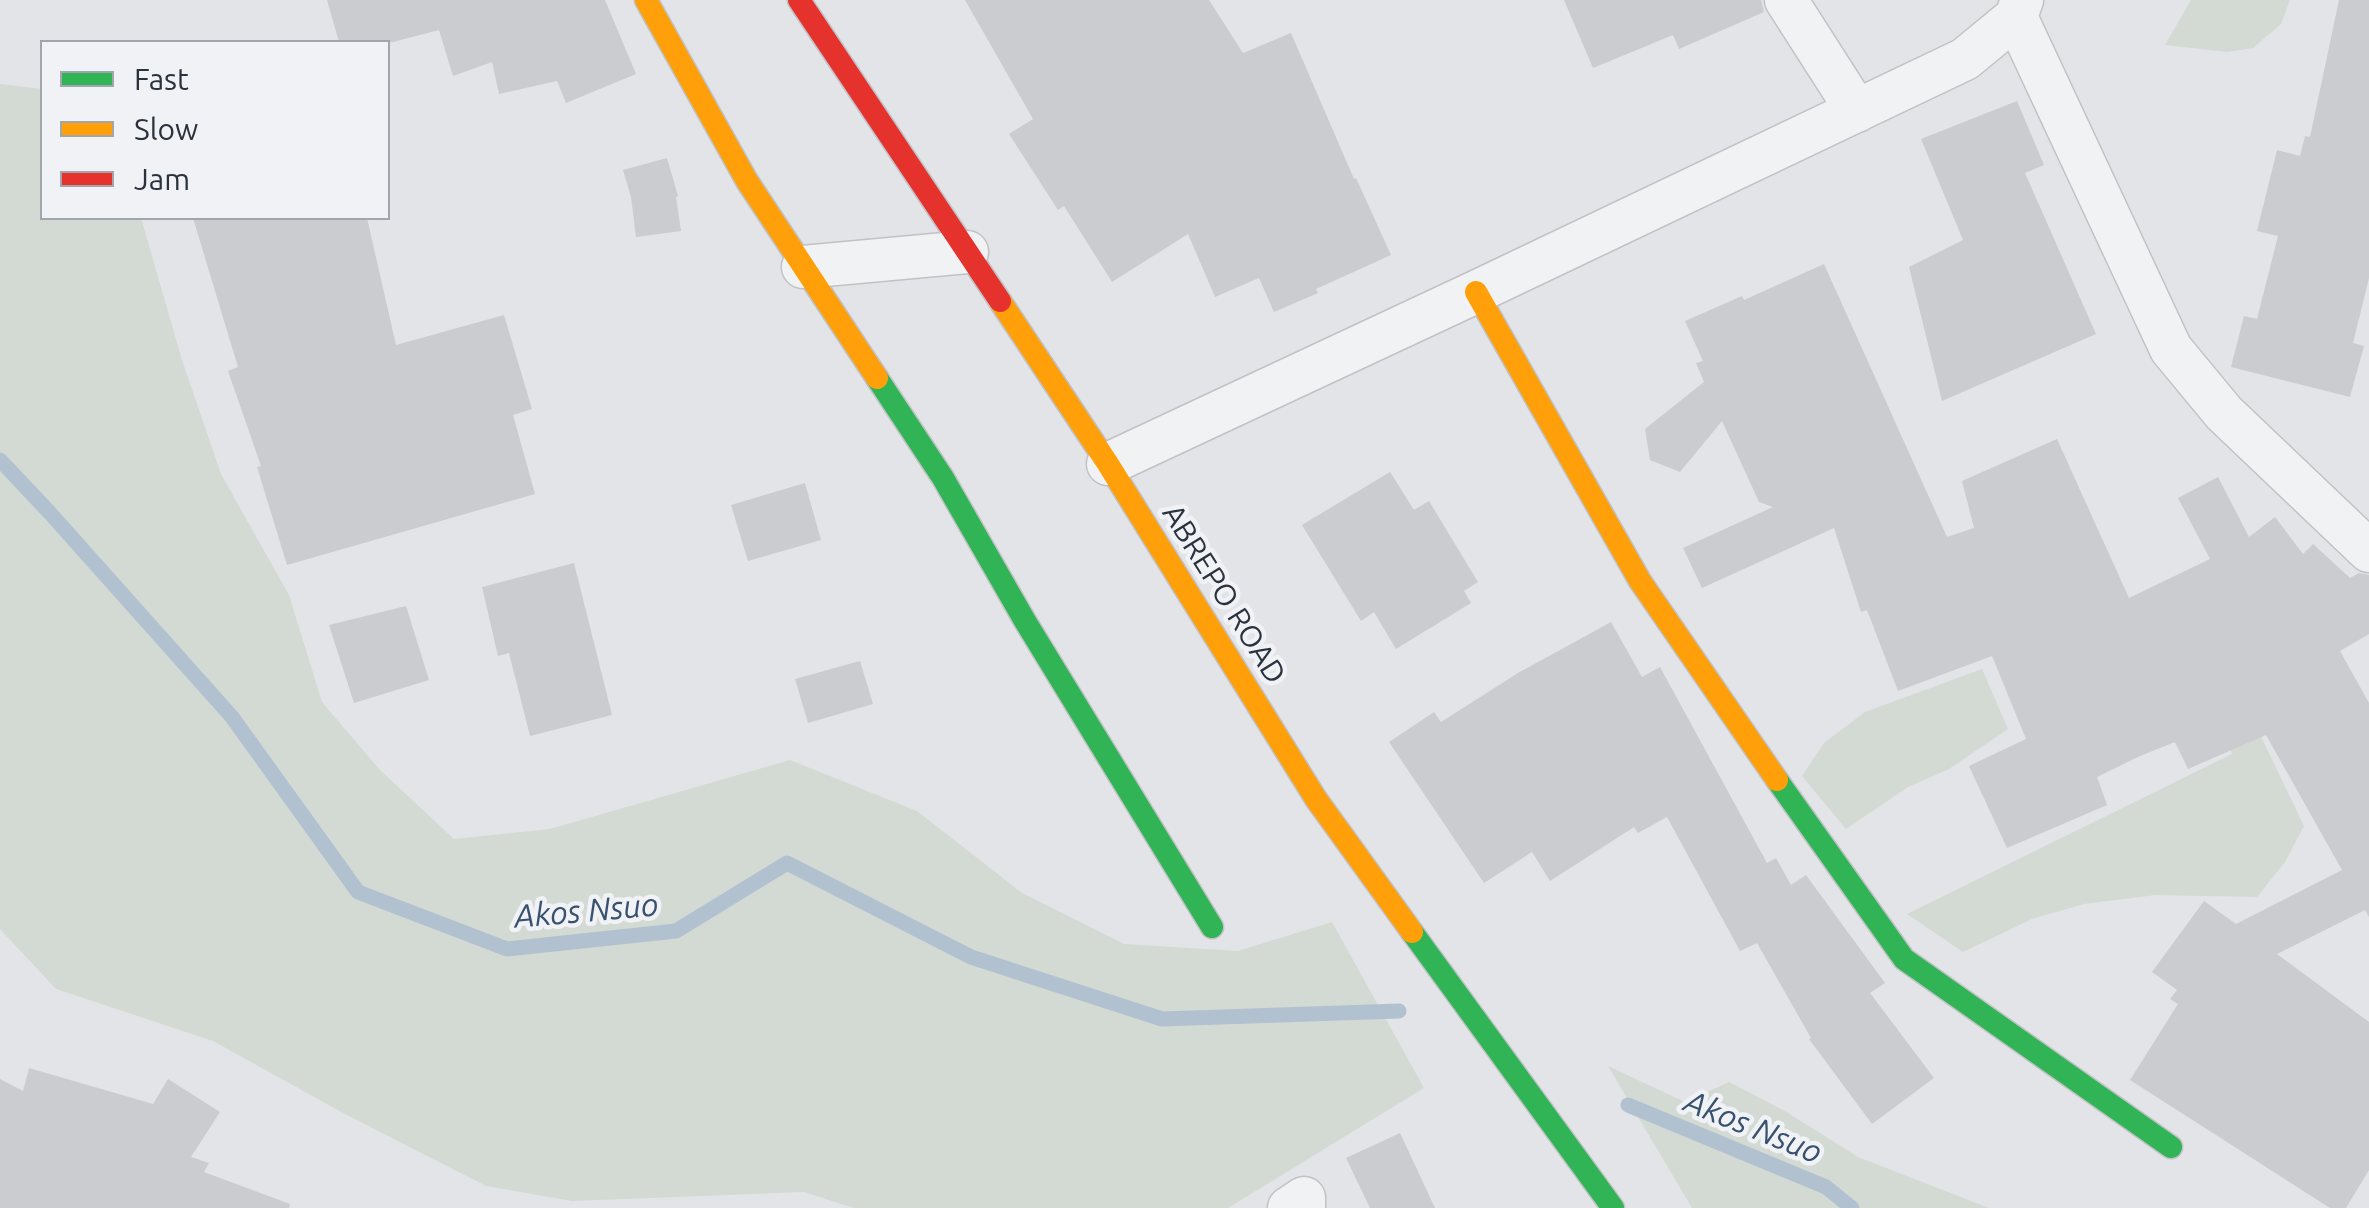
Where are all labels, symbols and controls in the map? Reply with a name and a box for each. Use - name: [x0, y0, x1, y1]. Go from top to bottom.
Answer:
- legend: [40, 40, 390, 220]
- text: Fast: [134, 62, 189, 96]
- text: Slow: [134, 112, 198, 146]
- text: Jam: [134, 162, 190, 196]
- street label: ABREPO ROAD: [1155, 498, 1293, 690]
- water label: Akos Nsuo: [512, 886, 660, 936]
- water label: Akos Nsuo: [1679, 1082, 1827, 1172]

